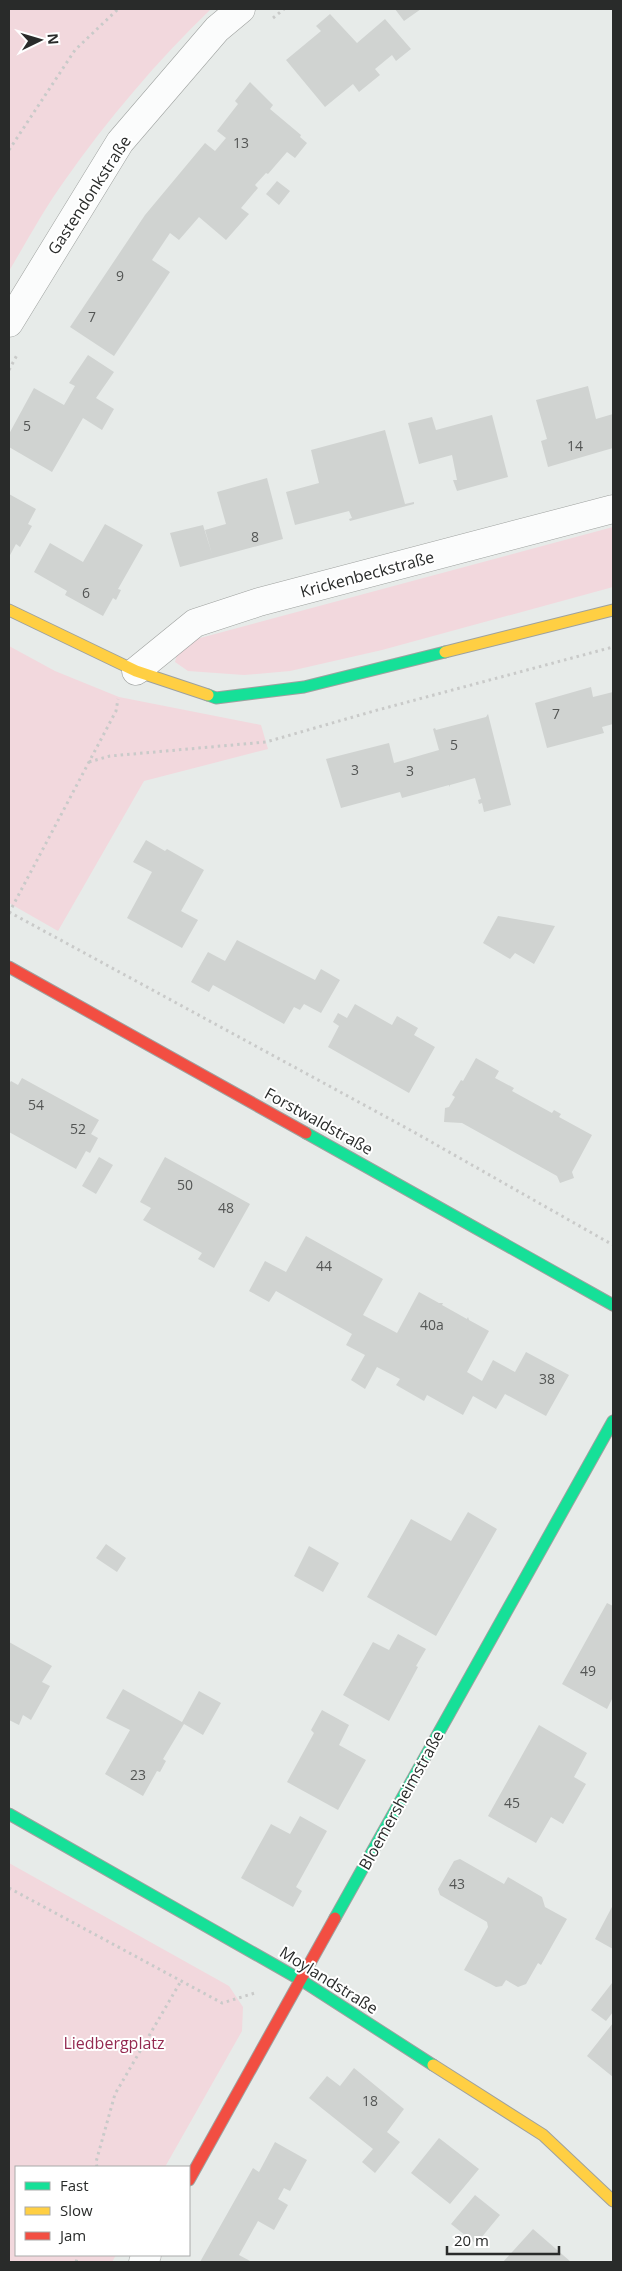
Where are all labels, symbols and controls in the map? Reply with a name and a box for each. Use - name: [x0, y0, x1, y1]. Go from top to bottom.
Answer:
- north arrow: [15, 15, 65, 65]
- text: N: [43, 32, 63, 45]
- street label: Gastendonkstraße: [42, 131, 136, 259]
- house number: 13: [233, 133, 249, 152]
- house number: 9: [116, 266, 124, 285]
- house number: 7: [88, 307, 96, 326]
- house number: 5: [23, 416, 31, 435]
- house number: 14: [567, 436, 583, 455]
- house number: 8: [251, 527, 259, 546]
- street label: Krickenbeckstraße: [298, 546, 436, 602]
- house number: 6: [82, 583, 90, 602]
- house number: 7: [552, 704, 560, 723]
- house number: 5: [450, 735, 458, 754]
- house number: 3: [351, 760, 359, 779]
- house number: 3: [406, 761, 414, 780]
- street label: Forstwaldstraße: [261, 1082, 377, 1160]
- house number: 54: [28, 1095, 44, 1114]
- house number: 52: [70, 1119, 86, 1138]
- house number: 50: [177, 1175, 193, 1194]
- house number: 48: [218, 1198, 234, 1217]
- house number: 44: [316, 1256, 332, 1275]
- house number: 40a: [420, 1315, 444, 1334]
- house number: 38: [539, 1369, 555, 1388]
- house number: 49: [580, 1661, 596, 1680]
- street label: Bloemersheimstraße: [353, 1726, 449, 1874]
- house number: 23: [130, 1765, 146, 1784]
- house number: 45: [504, 1793, 520, 1812]
- house number: 43: [449, 1874, 465, 1893]
- street label: Moylandstraße: [276, 1941, 382, 2019]
- park label: Liedbergplatz: [63, 2032, 165, 2054]
- house number: 18: [362, 2091, 378, 2110]
- legend: [15, 2166, 190, 2256]
- text: Fast: [60, 2175, 89, 2195]
- text: Slow: [60, 2200, 93, 2220]
- scale bar: [447, 2224, 560, 2256]
- text: Jam: [58, 2225, 86, 2245]
- text: 20 m: [454, 2230, 489, 2250]

